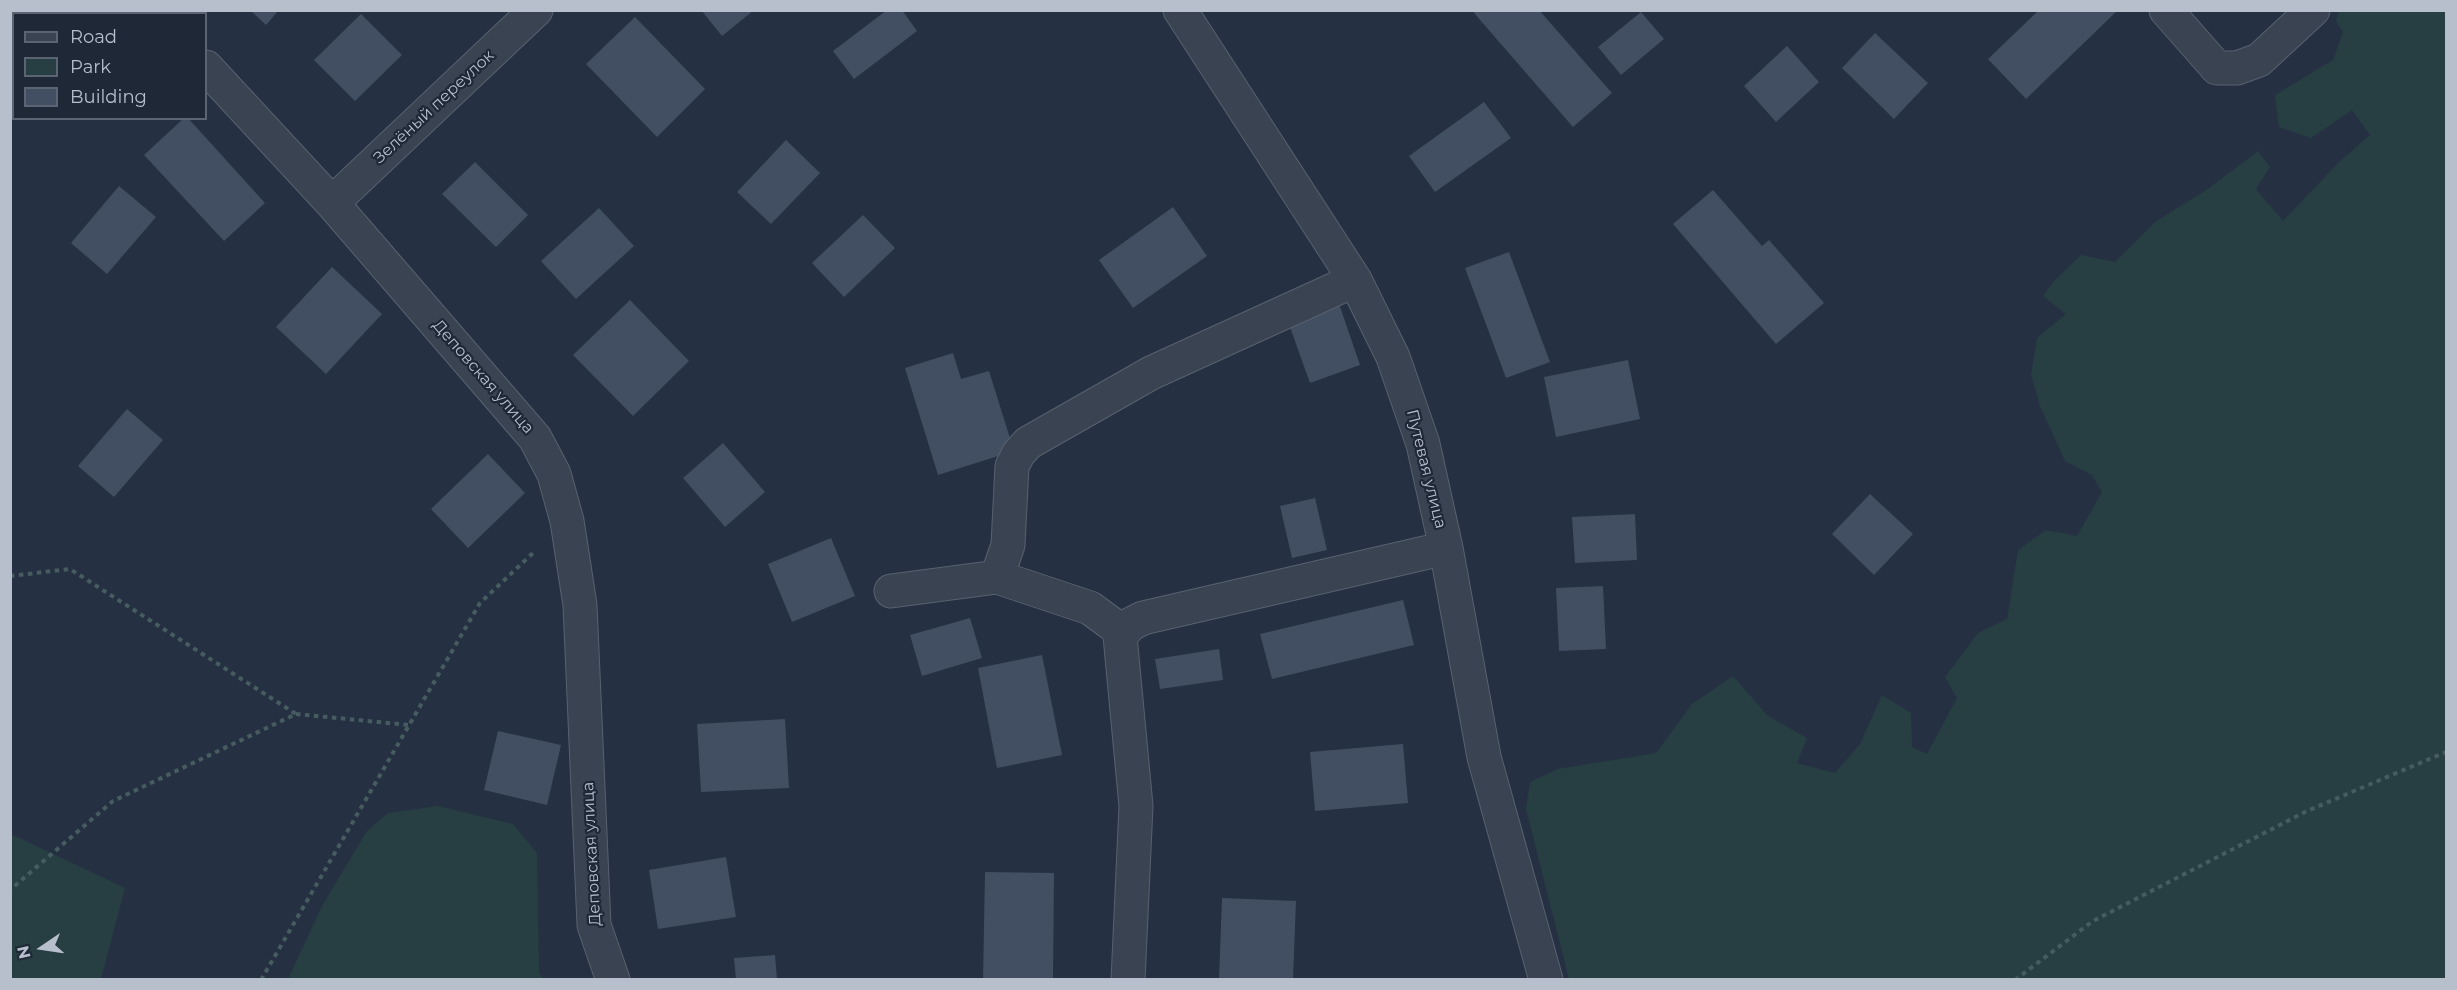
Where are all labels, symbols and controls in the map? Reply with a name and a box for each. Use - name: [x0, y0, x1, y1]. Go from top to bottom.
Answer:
- legend: [12, 12, 207, 120]
- text: Road: [70, 26, 117, 48]
- street label: Зелёный переулок: [370, 46, 498, 168]
- text: Park: [70, 56, 111, 78]
- text: Building: [70, 86, 147, 108]
- street label: Деповская улица: [428, 316, 538, 438]
- street label: Путевая улица: [1402, 407, 1450, 531]
- street label: Деповская улица: [579, 781, 605, 927]
- north arrow: [12, 918, 72, 978]
- text: N: [13, 944, 35, 961]

